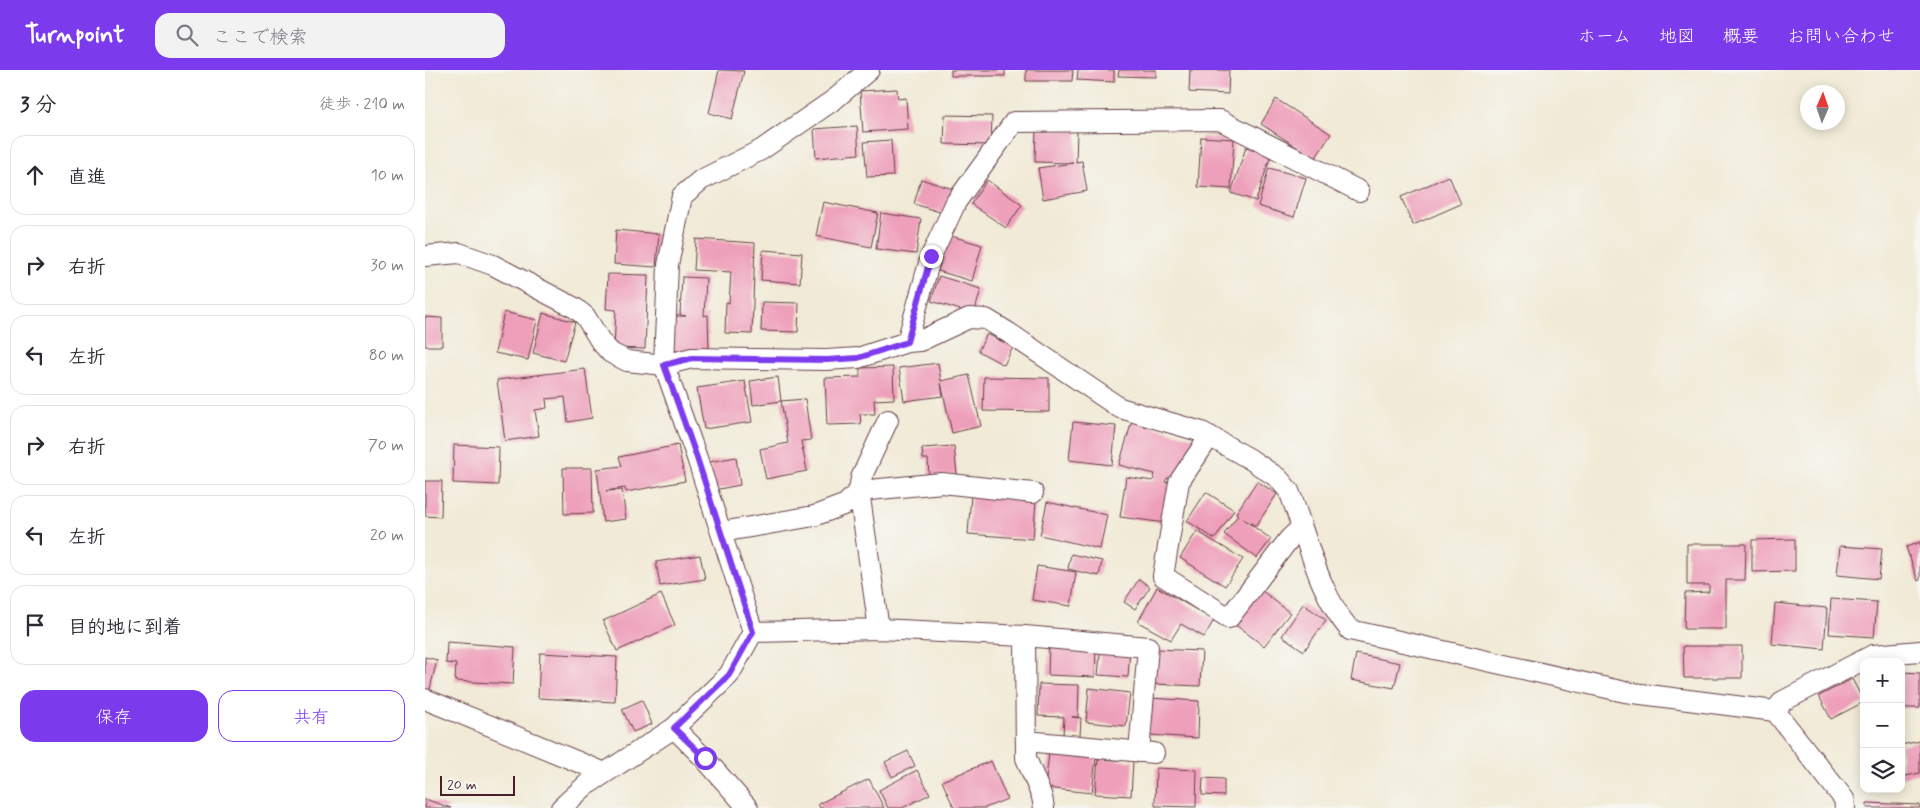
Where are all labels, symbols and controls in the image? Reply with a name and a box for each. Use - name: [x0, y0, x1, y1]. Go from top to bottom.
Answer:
- search box: [155, 13, 505, 58]
- text: Turnpoint: [25, 20, 125, 51]
- icon: search: [173, 21, 201, 49]
- text: ここで検索: [213, 25, 308, 50]
- text: ホーム: [1578, 25, 1631, 49]
- text: 地図: [1659, 25, 1695, 49]
- text: 概要: [1723, 25, 1759, 49]
- text: お問い合わせ: [1787, 25, 1895, 49]
- north arrow: [1800, 85, 1845, 130]
- text: 3 分: [20, 91, 56, 119]
- text: 徒歩 · 210 m: [319, 94, 405, 115]
- icon: ahead: [21, 161, 49, 189]
- text: 直進: [68, 165, 106, 190]
- text: 10 m: [371, 165, 404, 186]
- route end: [920, 245, 943, 268]
- icon: right: [21, 251, 49, 279]
- text: 右折: [68, 255, 106, 280]
- text: 30 m: [371, 255, 404, 276]
- icon: left: [21, 341, 49, 369]
- text: 左折: [68, 345, 106, 370]
- text: 80 m: [369, 345, 404, 366]
- icon: right: [21, 431, 49, 459]
- text: 右折: [68, 435, 106, 460]
- text: 70 m: [368, 435, 404, 456]
- icon: left: [21, 521, 49, 549]
- text: 左折: [68, 525, 106, 550]
- text: 20 m: [370, 525, 404, 546]
- icon: arrive: [21, 611, 49, 639]
- text: 目的地に到着: [68, 615, 182, 640]
- map controls: [1860, 658, 1905, 793]
- button: +: [1860, 658, 1905, 703]
- button: 保存: [20, 690, 208, 742]
- button: 共有: [218, 690, 405, 742]
- button: −: [1860, 703, 1905, 748]
- route start: [694, 747, 717, 770]
- button: layers: [1860, 748, 1905, 793]
- scale bar: [440, 773, 515, 796]
- text: 20 m: [447, 776, 477, 794]

